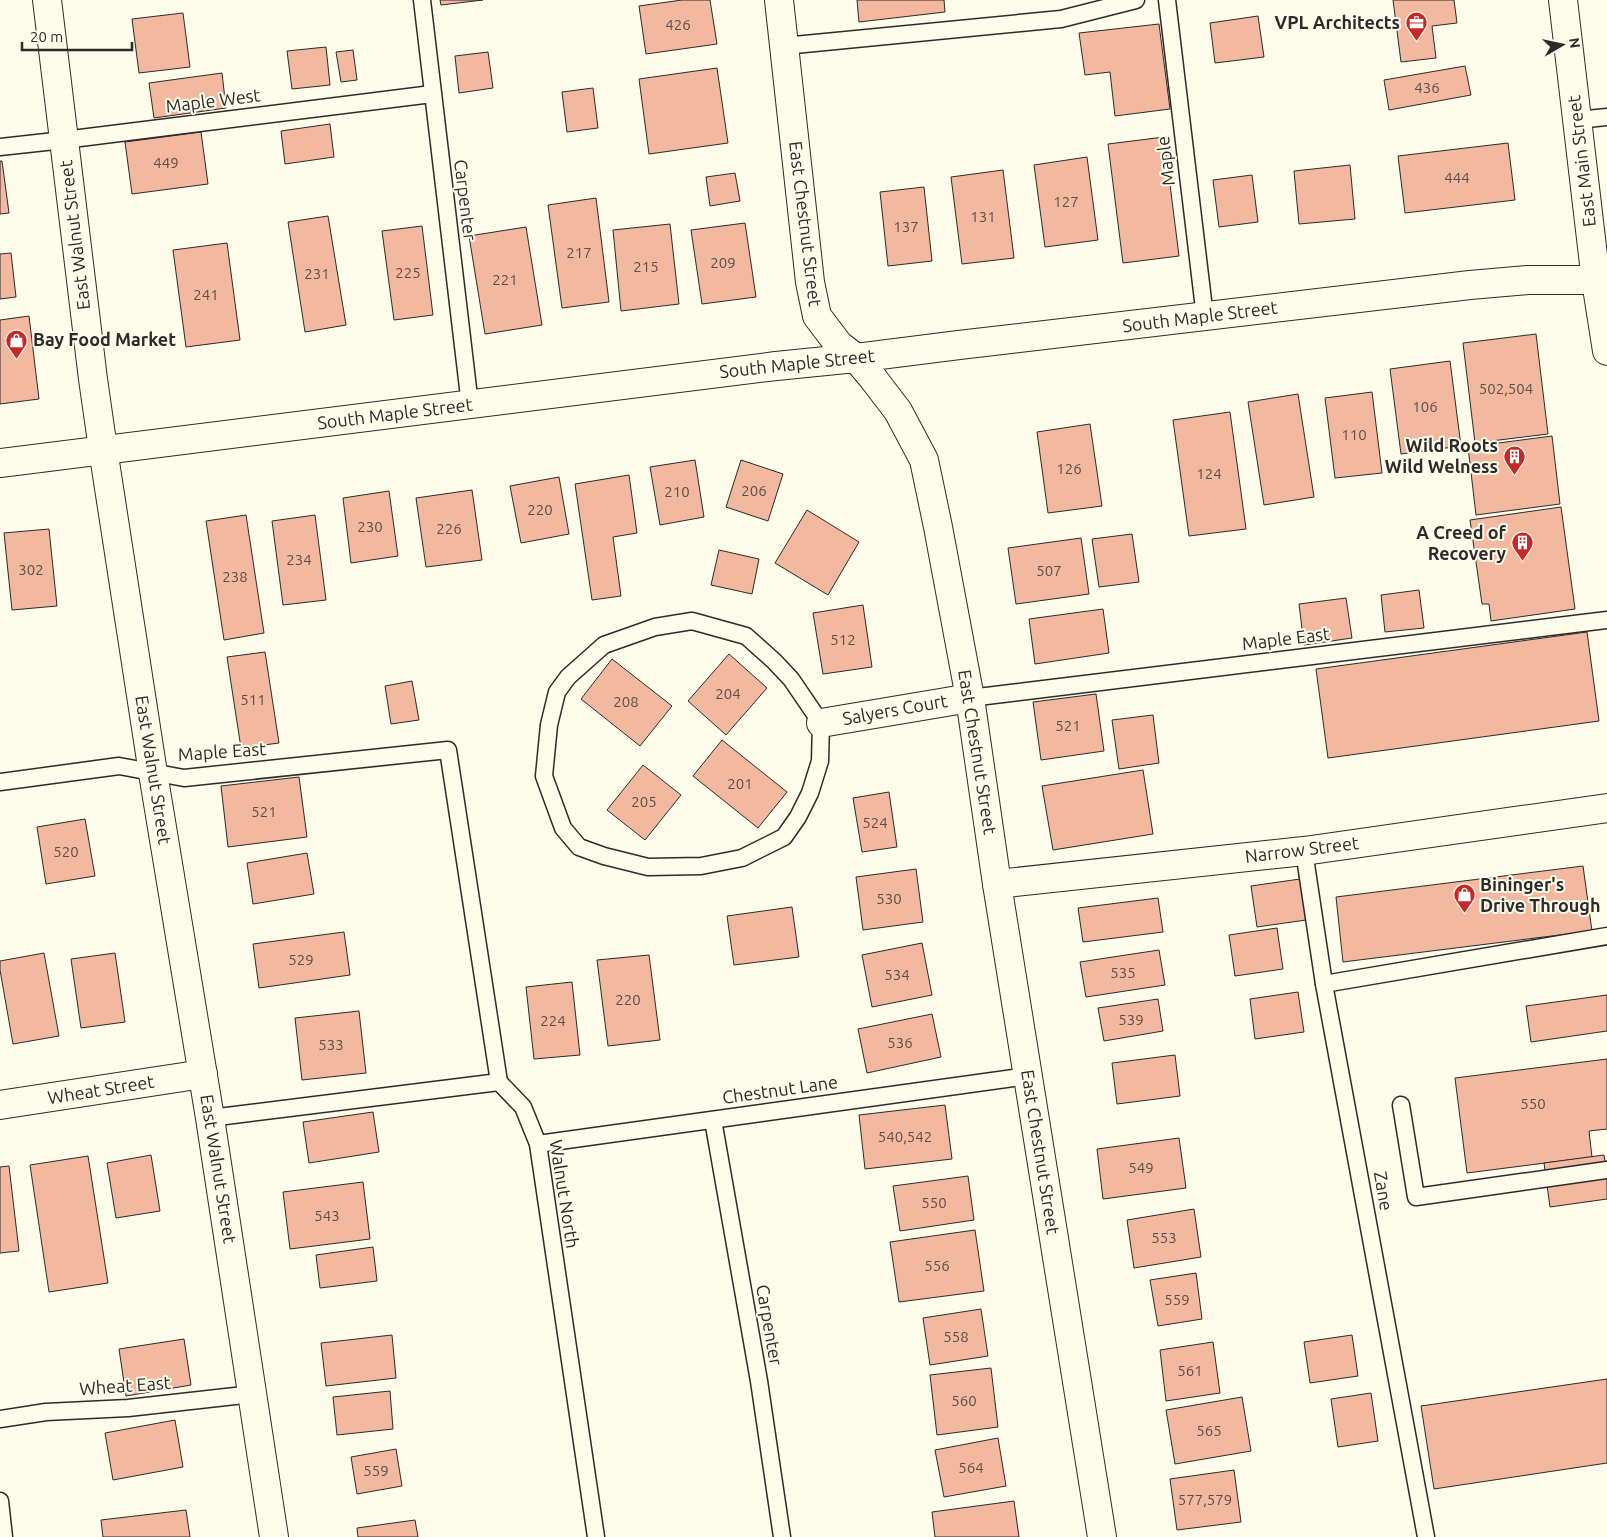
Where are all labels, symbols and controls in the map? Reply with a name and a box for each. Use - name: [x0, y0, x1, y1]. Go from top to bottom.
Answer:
- office icon: VPL Architects: [1404, 11, 1428, 42]
- place label: VPL Architects: [1275, 12, 1400, 32]
- house number: 426: [665, 16, 691, 33]
- scale bar: [22, 20, 132, 52]
- north arrow: [1537, 20, 1587, 70]
- text: 20 m: [30, 28, 63, 45]
- text: N: [1566, 37, 1584, 49]
- house number: 436: [1414, 79, 1440, 96]
- street label: Maple West: [164, 84, 261, 116]
- street label: East Main Street: [1563, 94, 1599, 228]
- street label: Maple: [1152, 135, 1178, 187]
- street label: East Chestnut Street: [786, 140, 826, 308]
- house number: 449: [153, 154, 179, 171]
- street label: Carpenter: [451, 158, 481, 242]
- street label: East Walnut Street: [55, 159, 93, 311]
- house number: 444: [1444, 169, 1470, 186]
- house number: 127: [1053, 193, 1079, 210]
- house number: 131: [970, 208, 996, 225]
- house number: 137: [893, 218, 919, 235]
- house number: 217: [566, 244, 592, 261]
- house number: 209: [710, 254, 736, 271]
- house number: 215: [633, 258, 659, 275]
- house number: 225: [395, 264, 421, 281]
- house number: 231: [304, 265, 330, 282]
- house number: 221: [492, 271, 518, 288]
- house number: 241: [193, 286, 219, 303]
- street label: South Maple Street: [1121, 297, 1279, 335]
- shop icon: Bay Food Market: [5, 328, 29, 359]
- place label: Bay Food Market: [33, 329, 176, 349]
- street label: South Maple Street: [718, 345, 876, 381]
- house number: 502,504: [1479, 380, 1533, 397]
- street label: South Maple Street: [316, 394, 474, 432]
- house number: 106: [1412, 398, 1438, 415]
- house number: 110: [1341, 426, 1367, 443]
- place label: Wild Roots Wild Welness: [1385, 435, 1498, 476]
- building icon: Wild Roots Wild Welness: [1502, 444, 1526, 475]
- house number: 126: [1056, 460, 1082, 477]
- house number: 124: [1196, 465, 1222, 482]
- house number: 206: [741, 482, 767, 499]
- house number: 210: [664, 483, 690, 500]
- house number: 220: [527, 501, 553, 518]
- house number: 230: [357, 518, 383, 535]
- house number: 226: [436, 520, 462, 537]
- place label: A Creed of Recovery: [1416, 522, 1507, 563]
- building icon: A Creed of Recovery: [1510, 531, 1534, 562]
- house number: 234: [286, 551, 312, 568]
- house number: 302: [18, 561, 44, 578]
- house number: 507: [1036, 562, 1062, 579]
- house number: 238: [222, 568, 248, 585]
- street label: Maple East: [1241, 623, 1331, 653]
- house number: 512: [830, 631, 856, 648]
- street label: East Chestnut Street: [955, 668, 1001, 836]
- house number: 204: [715, 685, 741, 702]
- street label: Salyers Court: [841, 690, 949, 728]
- house number: 511: [240, 691, 266, 708]
- house number: 208: [613, 693, 639, 710]
- street label: East Walnut Street: [132, 694, 176, 846]
- house number: 521: [1055, 717, 1081, 734]
- street label: Maple East: [177, 738, 267, 764]
- house number: 201: [727, 775, 753, 792]
- house number: 205: [631, 793, 657, 810]
- house number: 521: [251, 803, 277, 820]
- house number: 524: [862, 814, 888, 831]
- street label: Narrow Street: [1244, 832, 1360, 866]
- house number: 520: [53, 843, 79, 860]
- place label: Bininger's Drive Through: [1480, 874, 1600, 915]
- shop icon: Bininger's Drive Through: [1452, 883, 1476, 914]
- house number: 530: [876, 890, 902, 907]
- house number: 529: [288, 951, 314, 968]
- house number: 535: [1110, 964, 1136, 981]
- house number: 534: [884, 966, 910, 983]
- house number: 220: [615, 991, 641, 1008]
- house number: 539: [1118, 1011, 1144, 1028]
- house number: 224: [540, 1012, 566, 1029]
- house number: 536: [887, 1034, 913, 1051]
- house number: 533: [318, 1036, 344, 1053]
- street label: East Chestnut Street: [1018, 1068, 1064, 1236]
- street label: Wheat Street: [46, 1071, 156, 1107]
- street label: Chestnut Lane: [721, 1071, 839, 1107]
- street label: East Walnut Street: [197, 1093, 241, 1245]
- house number: 550: [1520, 1095, 1546, 1112]
- house number: 540,542: [878, 1128, 932, 1145]
- street label: Walnut North: [547, 1138, 583, 1250]
- house number: 549: [1128, 1159, 1154, 1176]
- street label: Zane: [1371, 1170, 1397, 1212]
- house number: 550: [921, 1194, 947, 1211]
- house number: 543: [314, 1207, 340, 1224]
- house number: 553: [1151, 1229, 1177, 1246]
- house number: 556: [924, 1257, 950, 1274]
- street label: Carpenter: [753, 1283, 787, 1367]
- house number: 559: [1164, 1291, 1190, 1308]
- house number: 558: [943, 1328, 969, 1345]
- house number: 561: [1177, 1362, 1203, 1379]
- street label: Wheat East: [79, 1372, 171, 1398]
- house number: 560: [951, 1392, 977, 1409]
- house number: 565: [1196, 1422, 1222, 1439]
- house number: 564: [958, 1459, 984, 1476]
- house number: 559: [363, 1462, 389, 1479]
- house number: 577,579: [1178, 1491, 1232, 1508]

